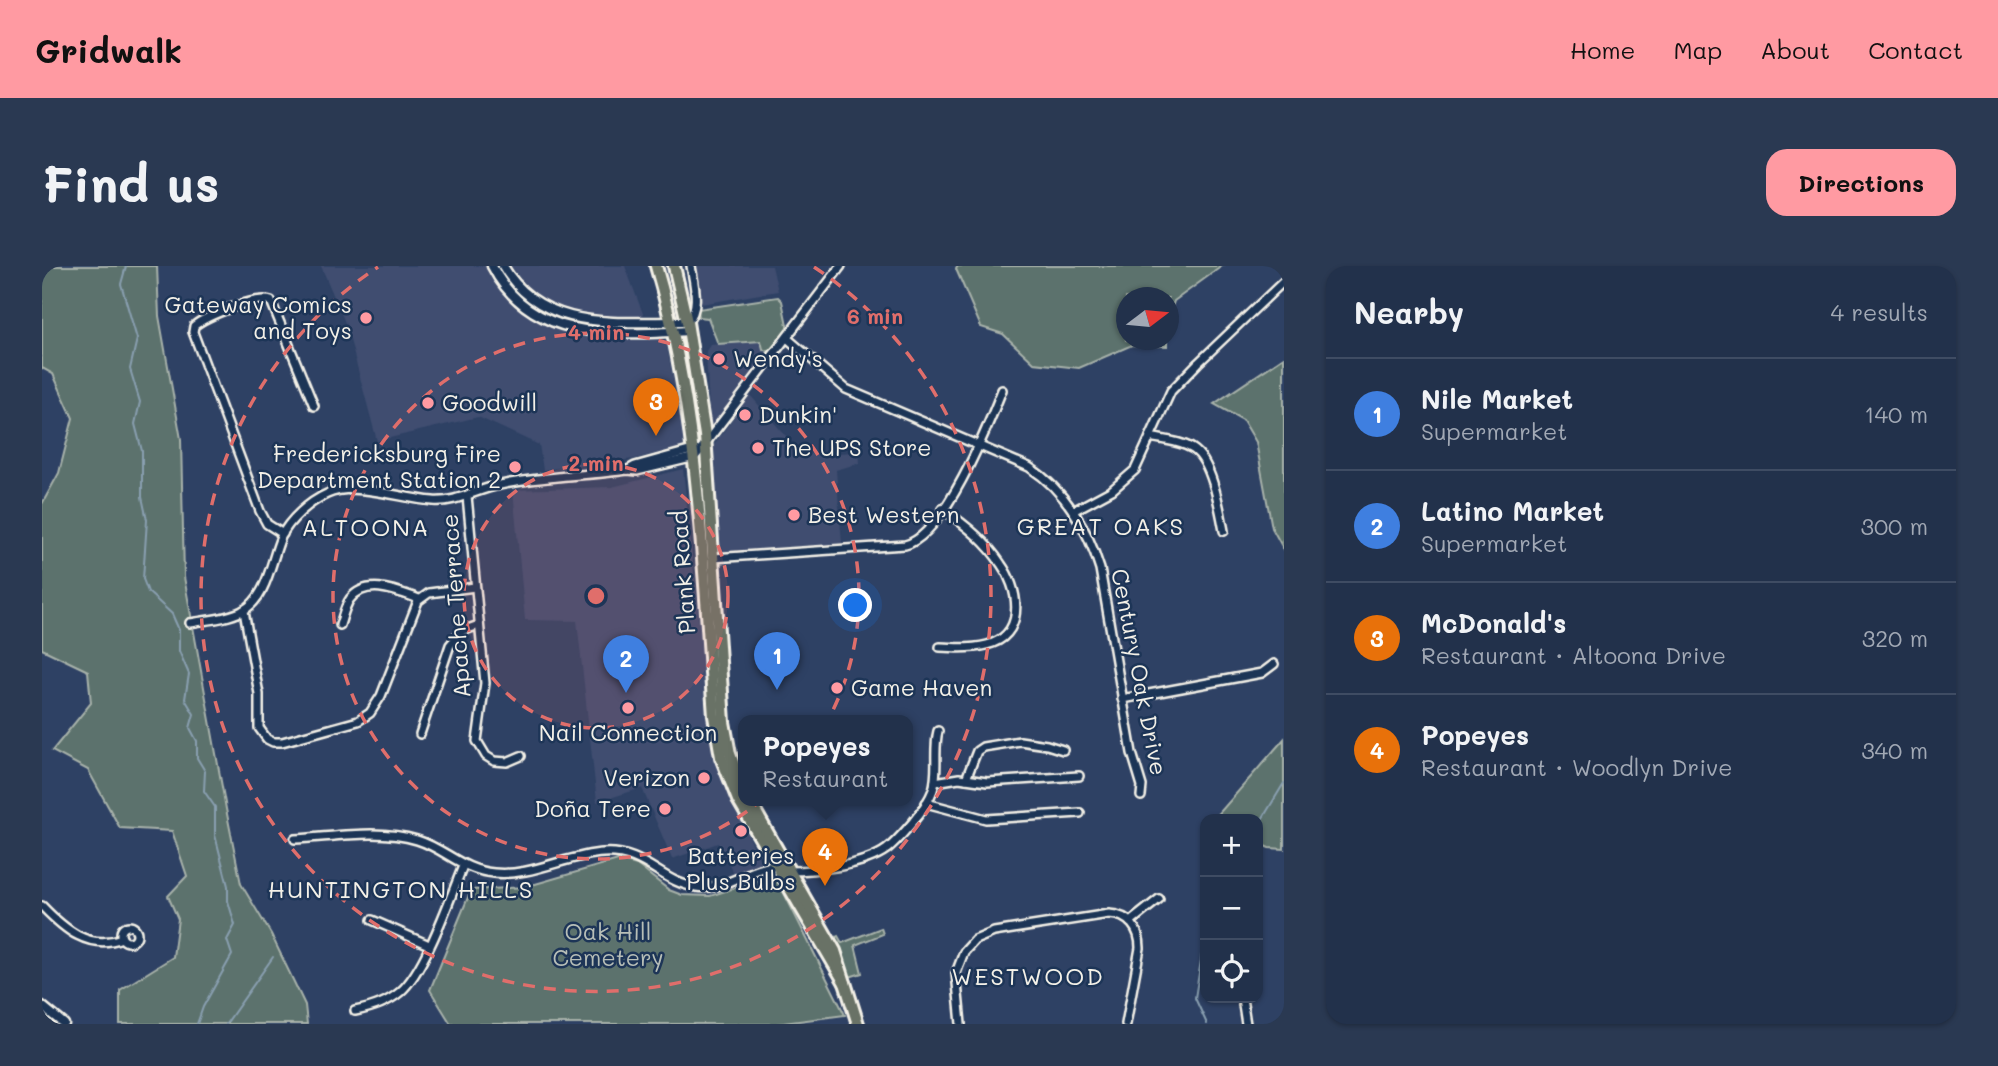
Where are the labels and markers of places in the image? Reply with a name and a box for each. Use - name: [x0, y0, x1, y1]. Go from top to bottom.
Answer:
- place label: Gateway Comics and Toys: [165, 289, 352, 345]
- marker: Gateway Comics and Toys: [358, 310, 374, 326]
- place label: Wendy's: [733, 343, 823, 373]
- marker: Wendy's: [711, 351, 727, 367]
- pin: 3: [633, 378, 679, 436]
- place label: Goodwill: [442, 387, 537, 417]
- marker: Goodwill: [420, 395, 436, 411]
- place label: Dunkin': [759, 399, 837, 429]
- marker: Dunkin': [737, 407, 753, 423]
- place label: The UPS Store: [772, 432, 932, 462]
- place label: Fredericksburg Fire Department Station 2: [257, 438, 501, 494]
- marker: The UPS Store: [750, 440, 766, 456]
- marker: Fredericksburg Fire Department Station 2: [507, 459, 523, 475]
- place label: Best Western: [808, 499, 959, 529]
- marker: Best Western: [786, 507, 802, 523]
- centre of rings: [584, 584, 608, 608]
- pin: 1: [754, 632, 800, 690]
- pin: 2: [603, 635, 649, 693]
- place label: Game Haven: [851, 672, 992, 702]
- marker: Game Haven: [829, 680, 845, 696]
- marker: Nail Connection: [620, 700, 636, 716]
- place label: Nail Connection: [539, 717, 717, 747]
- place label: Verizon: [603, 762, 690, 792]
- marker: Verizon: [696, 770, 712, 786]
- place label: Doña Tere: [534, 793, 651, 823]
- marker: Doña Tere: [657, 801, 673, 817]
- marker: Batteries Plus Bulbs: [733, 823, 749, 839]
- pin: 4: [802, 828, 848, 886]
- place label: Batteries Plus Bulbs: [686, 840, 796, 896]

